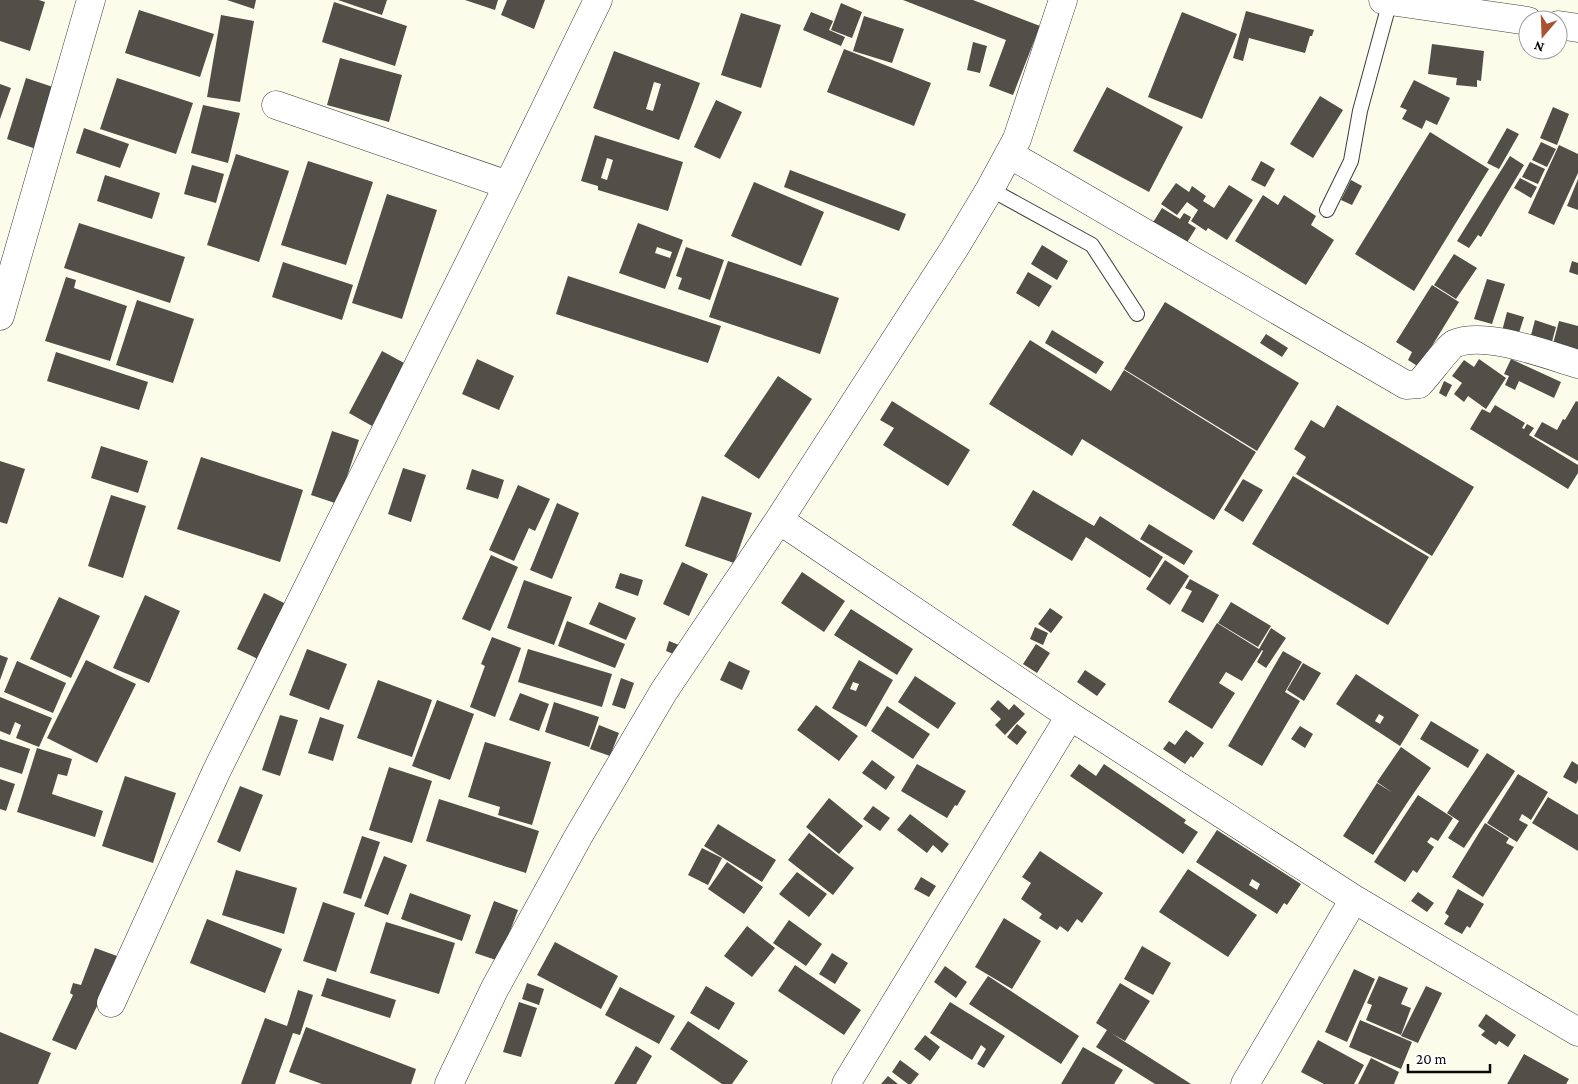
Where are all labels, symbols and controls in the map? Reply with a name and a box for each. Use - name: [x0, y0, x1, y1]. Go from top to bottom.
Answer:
- north arrow: [1518, 10, 1568, 60]
- text: N: [1531, 38, 1546, 56]
- scale bar: [1408, 1042, 1490, 1074]
- text: 20 m: [1416, 1051, 1447, 1067]

